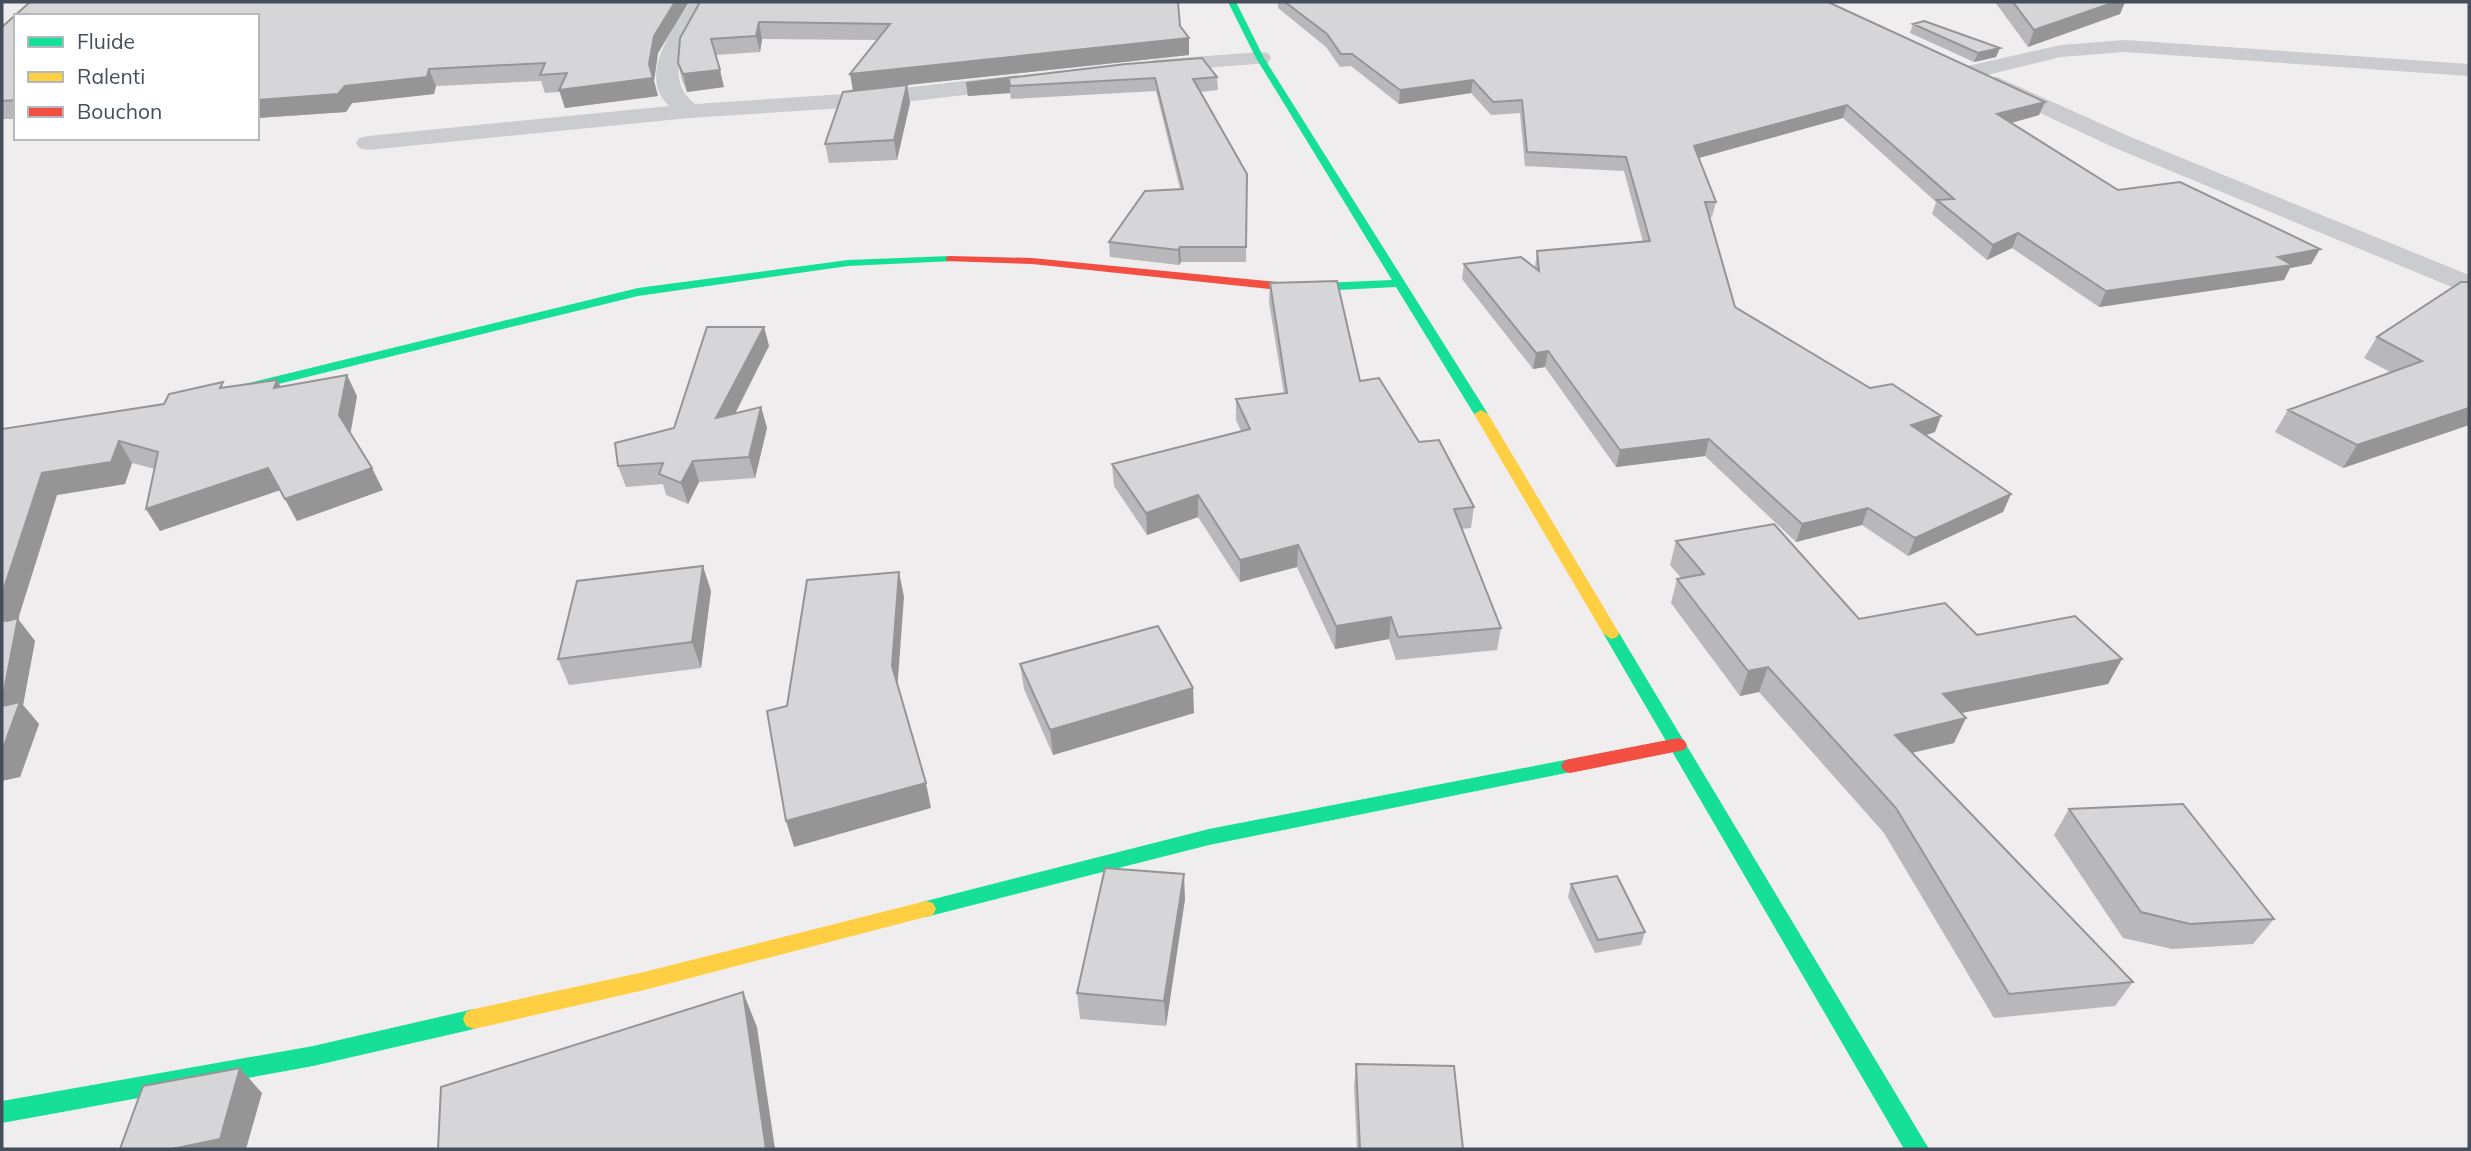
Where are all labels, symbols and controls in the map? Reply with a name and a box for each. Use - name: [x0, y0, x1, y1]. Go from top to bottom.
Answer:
- legend: [14, 14, 259, 140]
- text: Fluide: [77, 28, 135, 54]
- text: Ralenti: [77, 63, 145, 89]
- text: Bouchon: [77, 98, 162, 124]

